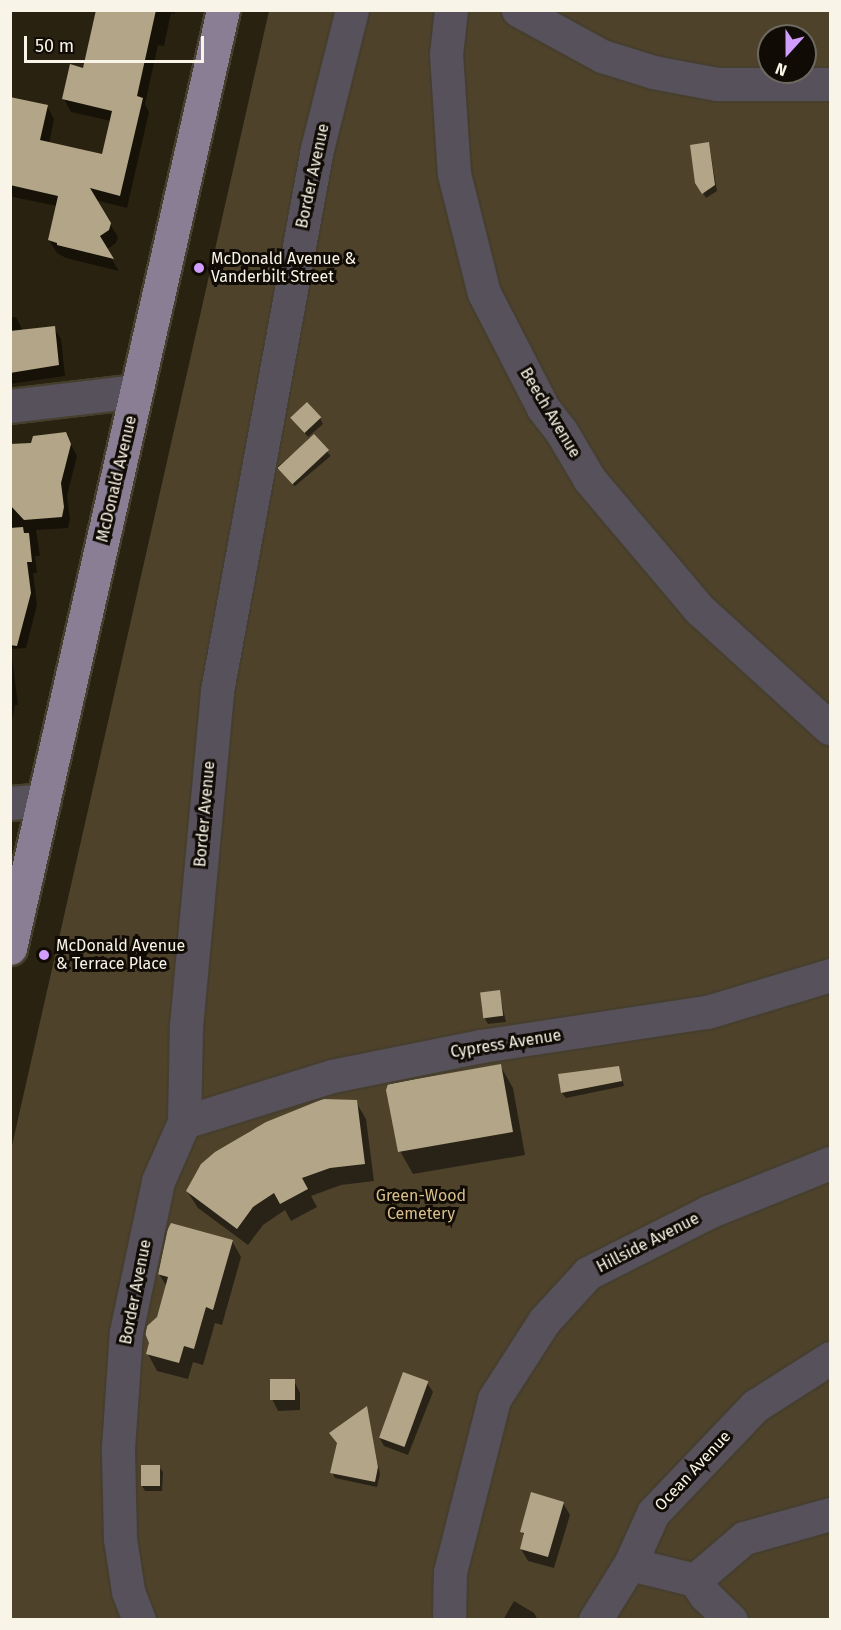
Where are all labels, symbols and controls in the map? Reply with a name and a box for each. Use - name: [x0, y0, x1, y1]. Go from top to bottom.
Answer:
- scale bar: [27, 24, 207, 62]
- north arrow: [757, 24, 817, 84]
- text: 50 m: [35, 35, 74, 57]
- text: N: [773, 59, 789, 80]
- street label: Border Avenue: [293, 122, 333, 230]
- place label: McDonald Avenue & Vanderbilt Street: [211, 249, 356, 287]
- marker: McDonald Avenue & Vanderbilt Street: [192, 261, 206, 275]
- street label: Beech Avenue: [516, 365, 584, 461]
- street label: McDonald Avenue: [93, 414, 141, 544]
- street label: Border Avenue: [191, 760, 219, 868]
- place label: McDonald Avenue & Terrace Place: [56, 936, 185, 974]
- marker: McDonald Avenue & Terrace Place: [37, 948, 51, 962]
- street label: Cypress Avenue: [449, 1026, 563, 1062]
- park label: Green-Wood Cemetery: [376, 1186, 466, 1224]
- street label: Hillside Avenue: [594, 1209, 702, 1277]
- street label: Border Avenue: [116, 1238, 156, 1346]
- street label: Ocean Avenue: [651, 1427, 735, 1515]

